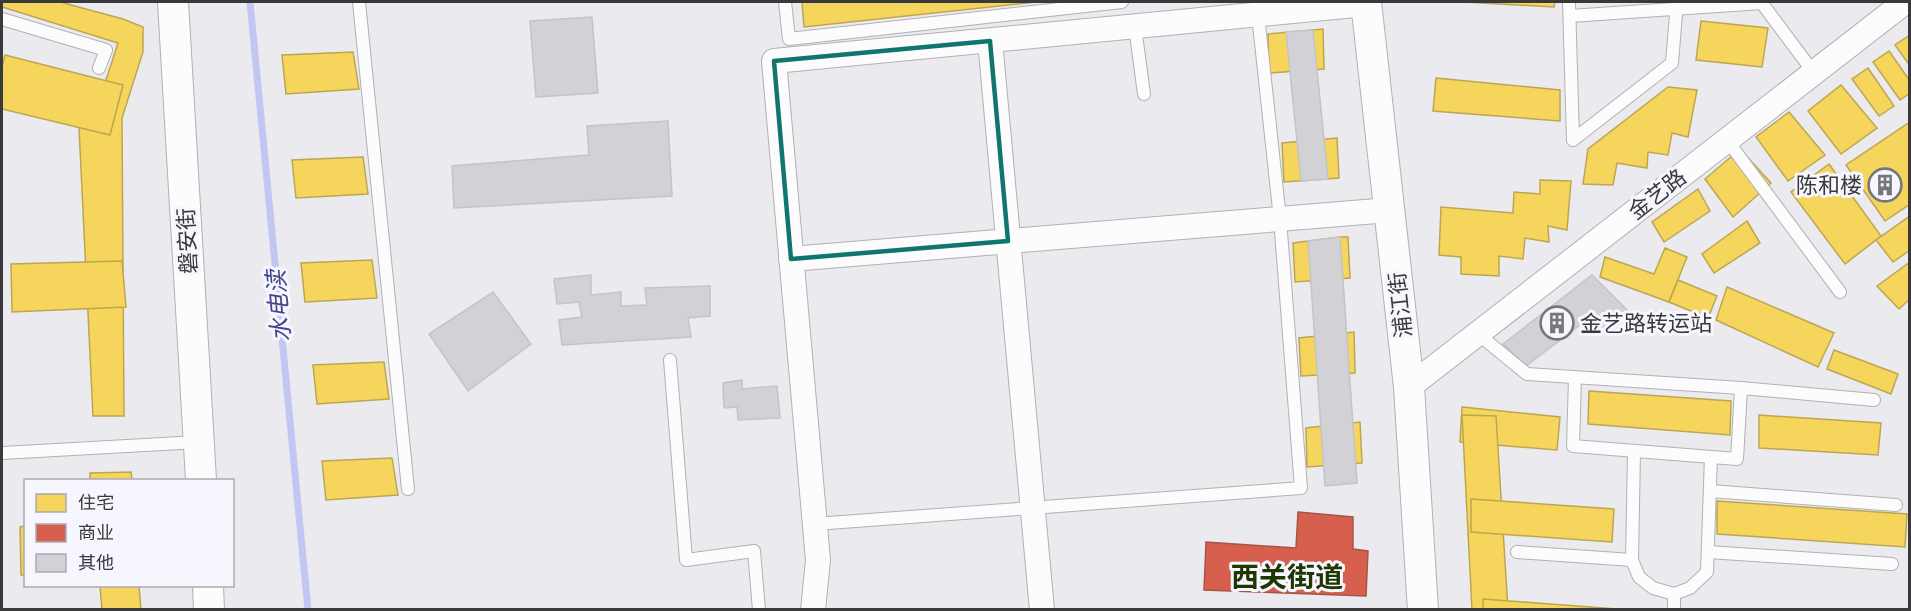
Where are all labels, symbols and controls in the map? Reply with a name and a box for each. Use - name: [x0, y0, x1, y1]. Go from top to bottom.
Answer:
- street label: 金艺路: [1623, 163, 1692, 225]
- building icon: 陈和楼: [1867, 167, 1903, 203]
- place label: 陈和楼: [1796, 172, 1862, 199]
- street label: 磐安街: [172, 207, 203, 275]
- water label: 水电渎: [261, 266, 297, 343]
- street label: 浦江街: [1384, 271, 1417, 339]
- building icon: 金艺路转运站: [1539, 305, 1575, 341]
- place label: 金艺路转运站: [1580, 310, 1712, 337]
- legend: [24, 479, 234, 587]
- text: 住宅: [78, 492, 114, 514]
- text: 商业: [78, 522, 114, 544]
- text: 其他: [78, 552, 114, 574]
- district label: 西关街道: [1231, 561, 1343, 595]

